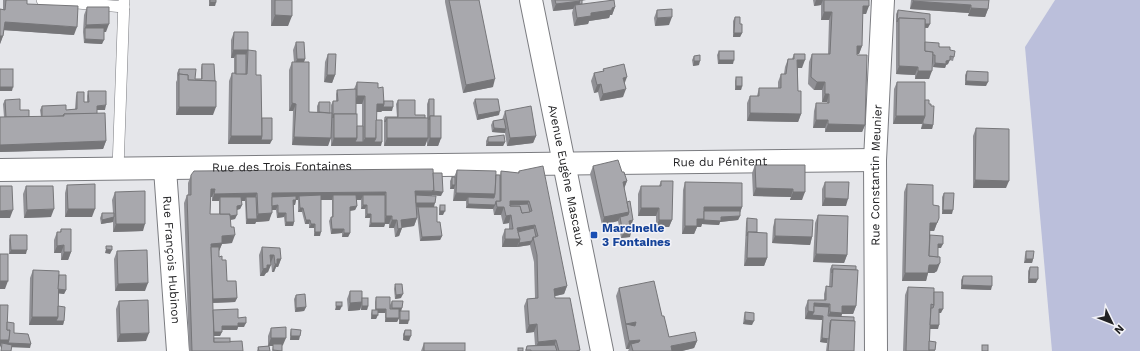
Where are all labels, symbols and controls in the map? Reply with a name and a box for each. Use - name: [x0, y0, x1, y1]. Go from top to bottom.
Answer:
- street label: Avenue Eugène Mascaux: [545, 104, 588, 247]
- street label: Rue Constantin Meunier: [868, 104, 885, 246]
- street label: Rue du Pénitent: [673, 154, 767, 169]
- street label: Rue des Trois Fontaines: [212, 159, 352, 175]
- street label: Rue François Hubinon: [160, 195, 183, 324]
- place label: Marcinelle 3 Fontaines: [602, 221, 671, 249]
- marker: Marcinelle 3 Fontaines: [589, 230, 599, 240]
- north arrow: [1092, 303, 1132, 343]
- text: N: [1111, 322, 1126, 337]

